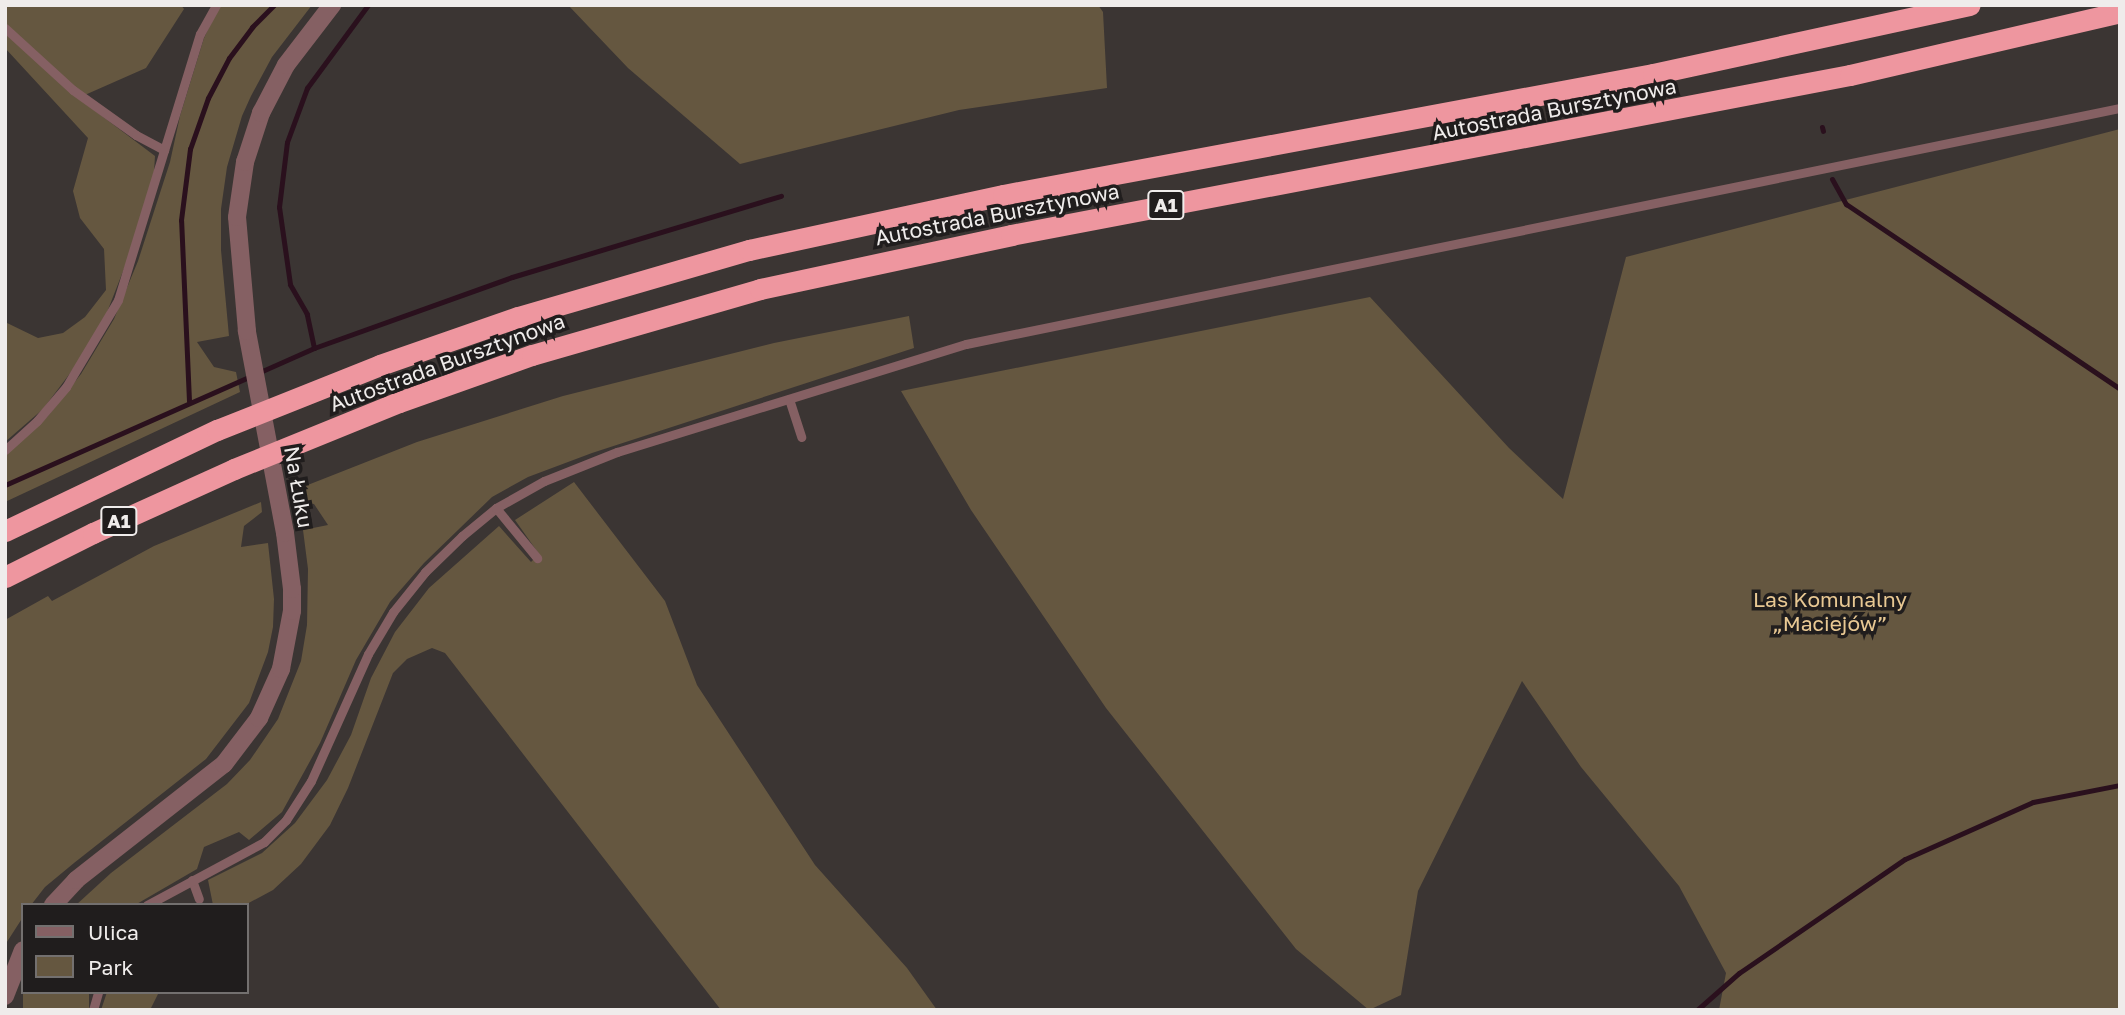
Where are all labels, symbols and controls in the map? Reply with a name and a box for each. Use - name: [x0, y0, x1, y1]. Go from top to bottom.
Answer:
- street label: Autostrada Bursztynowa: [1430, 73, 1678, 145]
- street label: Autostrada Bursztynowa: [873, 178, 1121, 250]
- road number: A1: [1147, 190, 1185, 220]
- street label: Autostrada Bursztynowa: [326, 308, 568, 416]
- street label: Na Łuku: [279, 444, 319, 530]
- road number: A1: [100, 506, 138, 536]
- park label: Las Komunalny „Maciejów”: [1753, 586, 1907, 636]
- legend: [21, 903, 248, 994]
- text: Ulica: [88, 919, 139, 945]
- text: Park: [88, 954, 133, 980]

